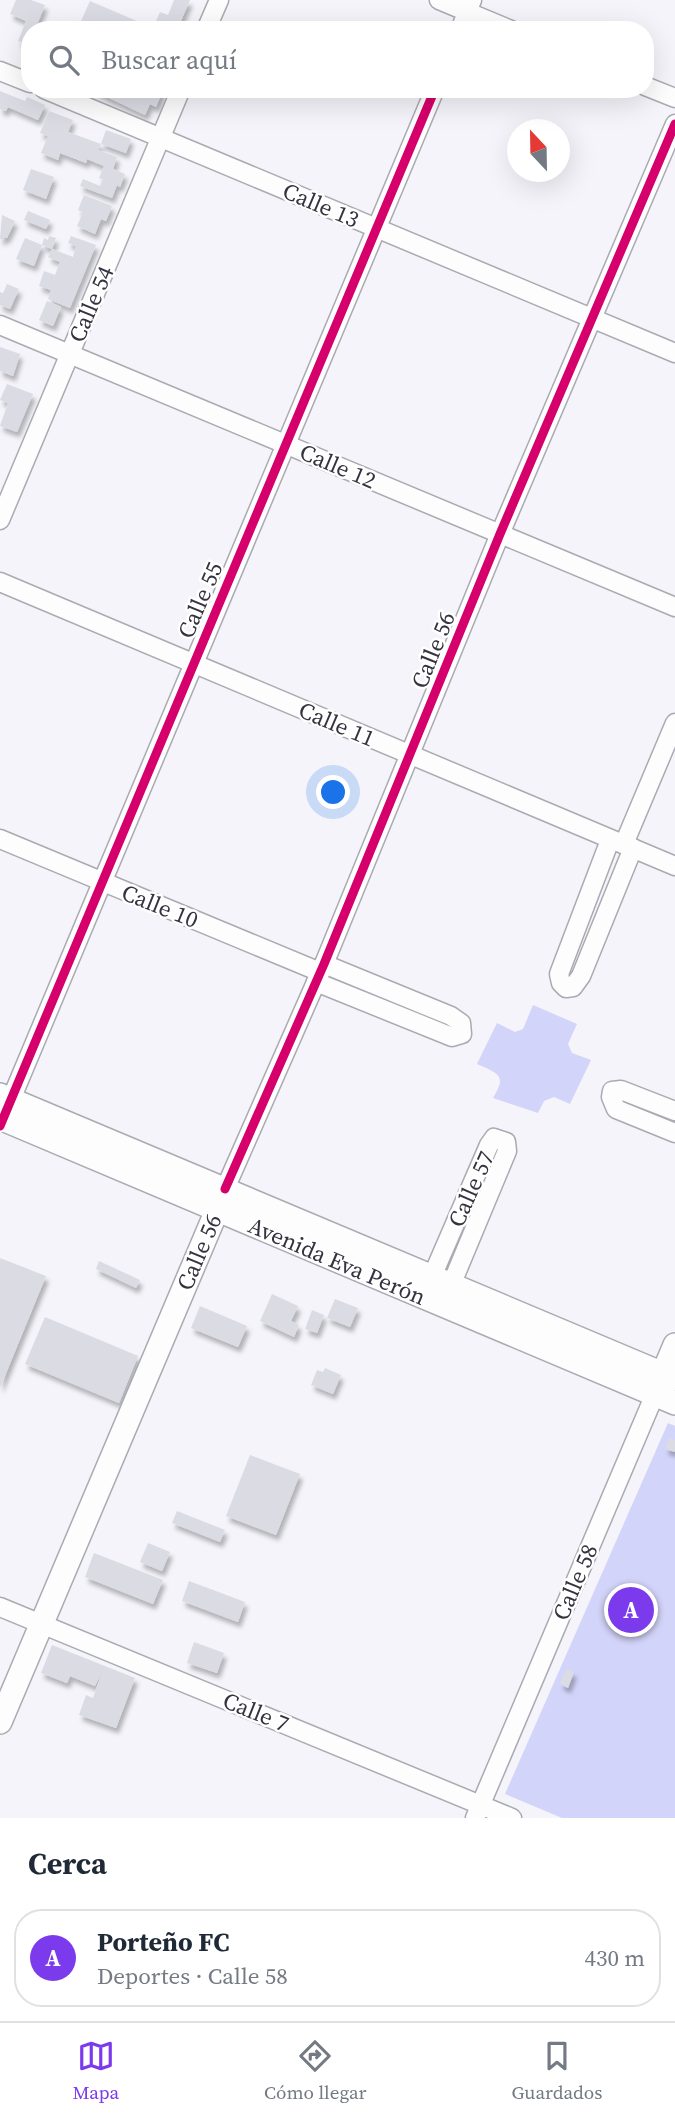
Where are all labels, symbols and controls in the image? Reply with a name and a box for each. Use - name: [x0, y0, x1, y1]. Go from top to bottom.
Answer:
- search box: [21, 21, 654, 98]
- icon: search: [45, 41, 83, 79]
- text: Buscar aquí: [101, 42, 237, 78]
- north arrow: [507, 119, 570, 182]
- street label: Calle 13: [278, 175, 364, 235]
- street label: Calle 54: [61, 260, 122, 347]
- street label: Calle 12: [295, 436, 381, 496]
- street label: Calle 55: [170, 557, 230, 643]
- street label: Calle 56: [403, 607, 463, 693]
- street label: Calle 11: [294, 694, 380, 754]
- your location: [316, 775, 350, 809]
- street label: Calle 10: [117, 876, 203, 936]
- street label: Calle 57: [440, 1146, 502, 1232]
- street label: Calle 56: [169, 1209, 229, 1295]
- street label: Avenida Eva Perón: [243, 1209, 431, 1313]
- street label: Calle 58: [545, 1539, 605, 1625]
- pin: A: [608, 1584, 654, 1636]
- street label: Calle 7: [218, 1684, 294, 1740]
- text: Cerca: [28, 1843, 107, 1884]
- text: Porteño FC: [97, 1924, 229, 1960]
- text: A: [45, 1942, 61, 1974]
- text: 430 m: [584, 1942, 645, 1974]
- text: Deportes · Calle 58: [97, 1960, 288, 1992]
- tab: Mapa: [72, 2037, 119, 2105]
- tab: Cómo llegar: [264, 2037, 367, 2105]
- tab: Guardados: [511, 2037, 603, 2105]

